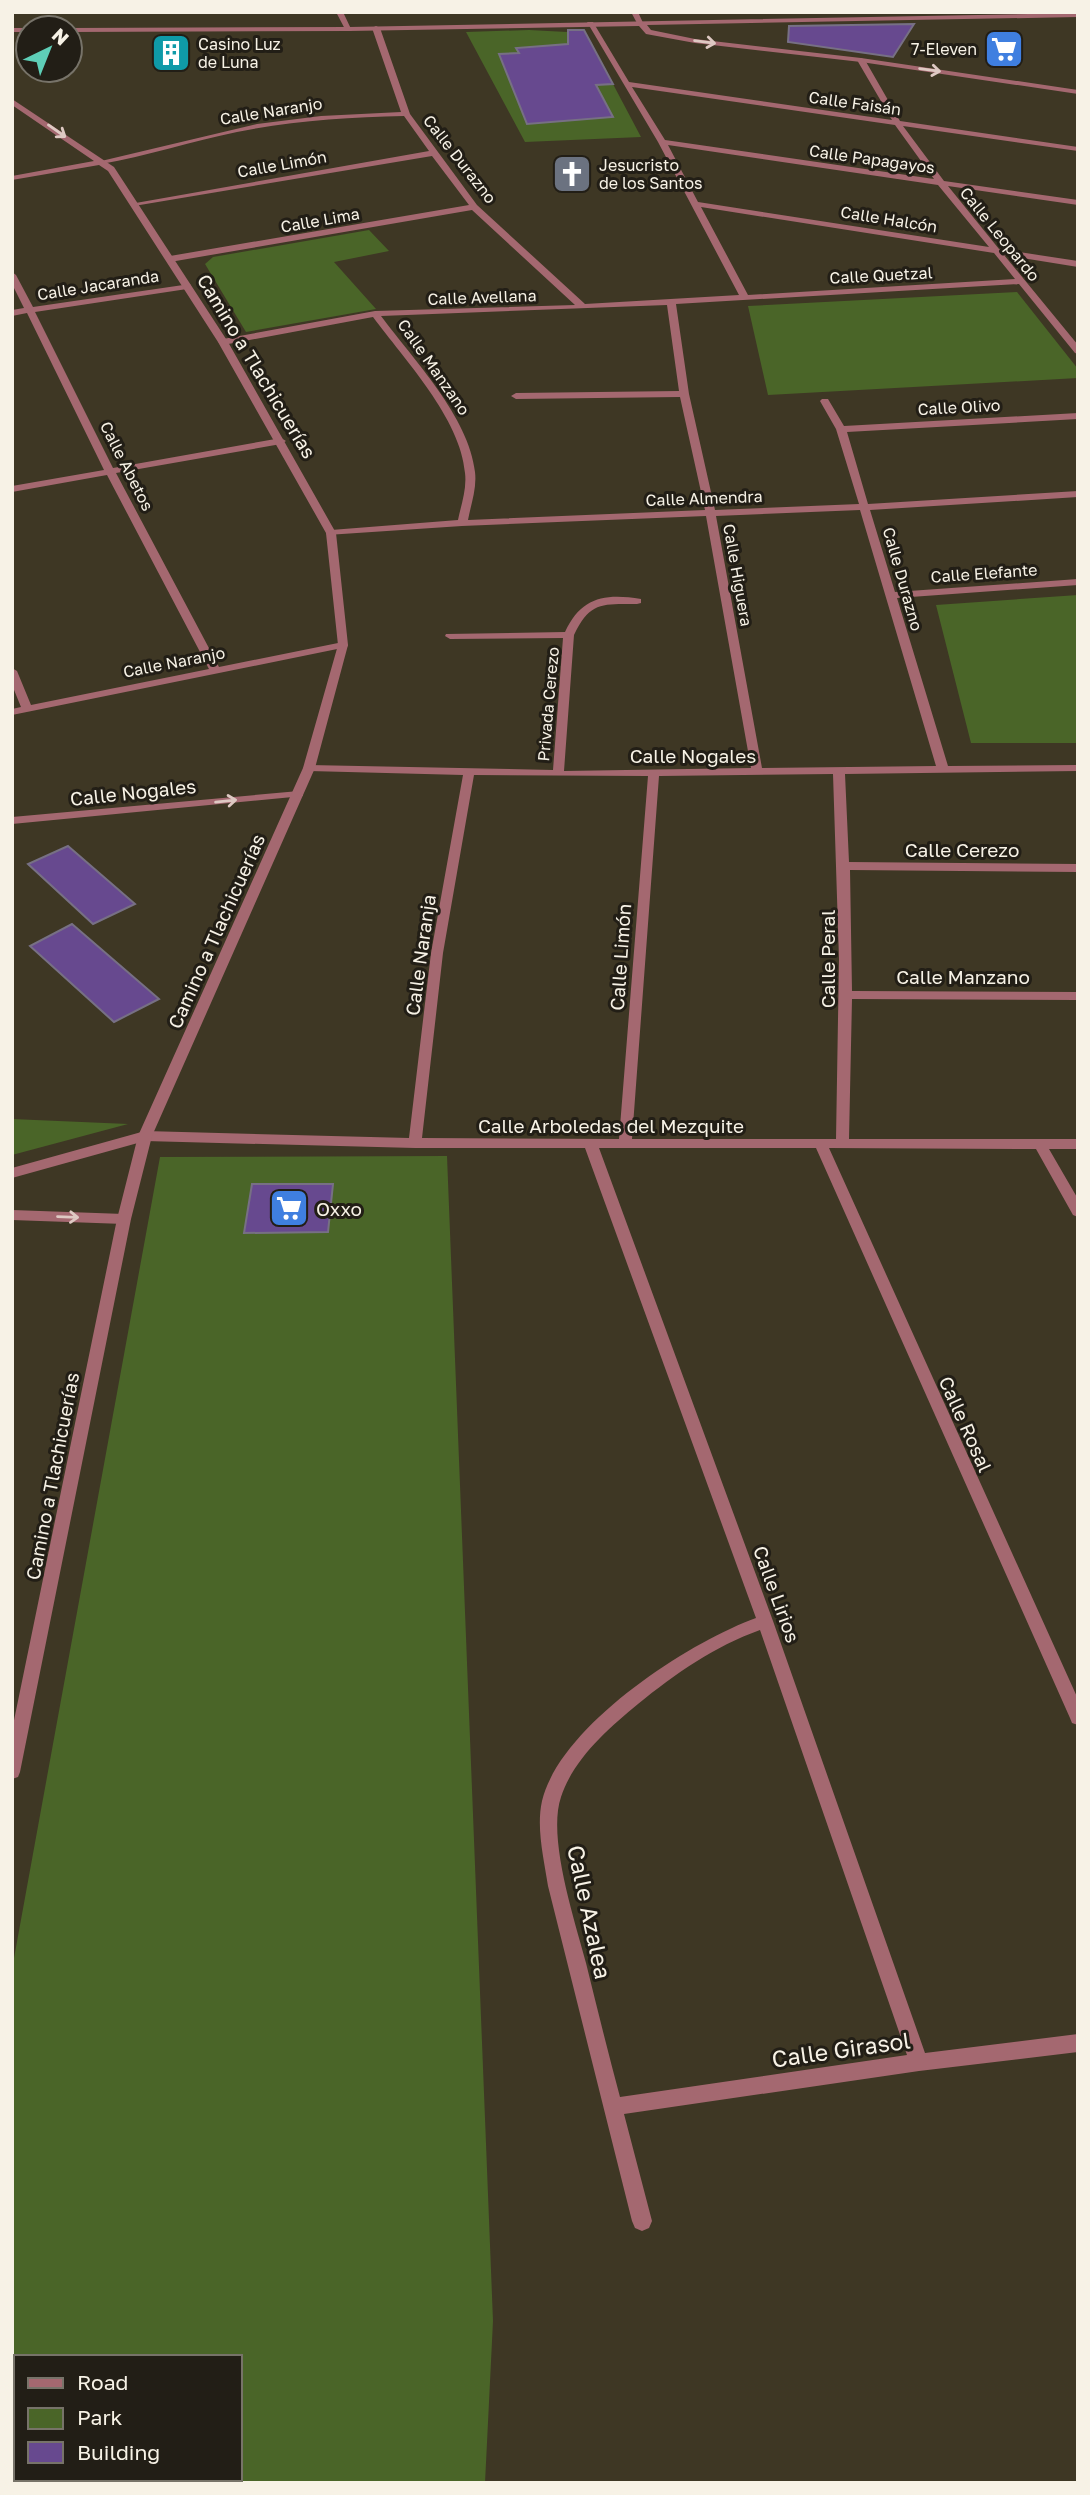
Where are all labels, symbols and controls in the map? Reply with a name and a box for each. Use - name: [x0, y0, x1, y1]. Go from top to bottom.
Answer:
- north arrow: [14, 14, 84, 84]
- text: N: [48, 23, 74, 50]
- supermarket icon: 7-Eleven: [983, 28, 1025, 70]
- building icon: Casino Luz de Luna: [150, 32, 192, 74]
- place label: Casino Luz de Luna: [198, 34, 281, 72]
- one-way arrow: [693, 36, 716, 49]
- place label: 7-Eleven: [911, 39, 977, 59]
- one-way arrow: [919, 64, 941, 77]
- street label: Calle Faisán: [807, 87, 903, 119]
- street label: Calle Naranjo: [218, 93, 324, 129]
- street label: Calle Durazno: [419, 111, 501, 207]
- one-way arrow: [47, 124, 66, 138]
- street label: Calle Papagayos: [808, 140, 936, 178]
- street label: Calle Limón: [236, 146, 328, 182]
- church icon: Jesucristo de los Santos: [551, 153, 593, 195]
- place label: Jesucristo de los Santos: [599, 155, 703, 193]
- street label: Calle Leopardo: [956, 183, 1044, 285]
- street label: Calle Halcón: [839, 201, 939, 237]
- street label: Calle Lima: [279, 203, 361, 237]
- street label: Calle Quetzal: [829, 262, 933, 288]
- street label: Calle Jacaranda: [36, 266, 160, 304]
- street label: Camino a Tlachicuerías: [193, 270, 321, 462]
- street label: Calle Avellana: [427, 285, 537, 309]
- street label: Calle Manzano: [394, 315, 474, 419]
- street label: Calle Olivo: [917, 395, 1001, 419]
- street label: Calle Abetos: [96, 418, 158, 514]
- street label: Calle Almendra: [645, 486, 763, 510]
- street label: Calle Higuera: [719, 522, 757, 628]
- street label: Calle Durazno: [879, 525, 927, 633]
- street label: Calle Elefante: [930, 559, 1038, 587]
- street label: Calle Naranjo: [121, 642, 227, 682]
- street label: Privada Cerezo: [533, 646, 563, 762]
- street label: Calle Nogales: [630, 744, 756, 767]
- street label: Calle Nogales: [69, 774, 197, 810]
- one-way arrow: [215, 794, 237, 807]
- street label: Camino a Tlachicuerías: [163, 830, 269, 1032]
- street label: Calle Cerezo: [905, 838, 1019, 861]
- street label: Calle Naranja: [400, 893, 440, 1017]
- street label: Calle Limón: [605, 903, 635, 1011]
- street label: Calle Peral: [816, 910, 839, 1008]
- street label: Calle Manzano: [896, 965, 1030, 988]
- street label: Calle Arboledas del Mezquite: [478, 1114, 744, 1137]
- supermarket icon: Oxxo: [268, 1187, 310, 1229]
- place label: Oxxo: [316, 1197, 362, 1220]
- one-way arrow: [56, 1210, 79, 1223]
- street label: Camino a Tlachicuerías: [21, 1370, 83, 1582]
- street label: Calle Rosal: [935, 1373, 997, 1475]
- street label: Calle Lirios: [749, 1542, 805, 1646]
- street label: Calle Azalea: [562, 1843, 618, 1981]
- street label: Calle Girasol: [770, 2025, 912, 2073]
- legend: [14, 2355, 242, 2481]
- text: Road: [77, 2369, 128, 2395]
- text: Park: [77, 2404, 123, 2430]
- text: Building: [77, 2439, 160, 2465]

